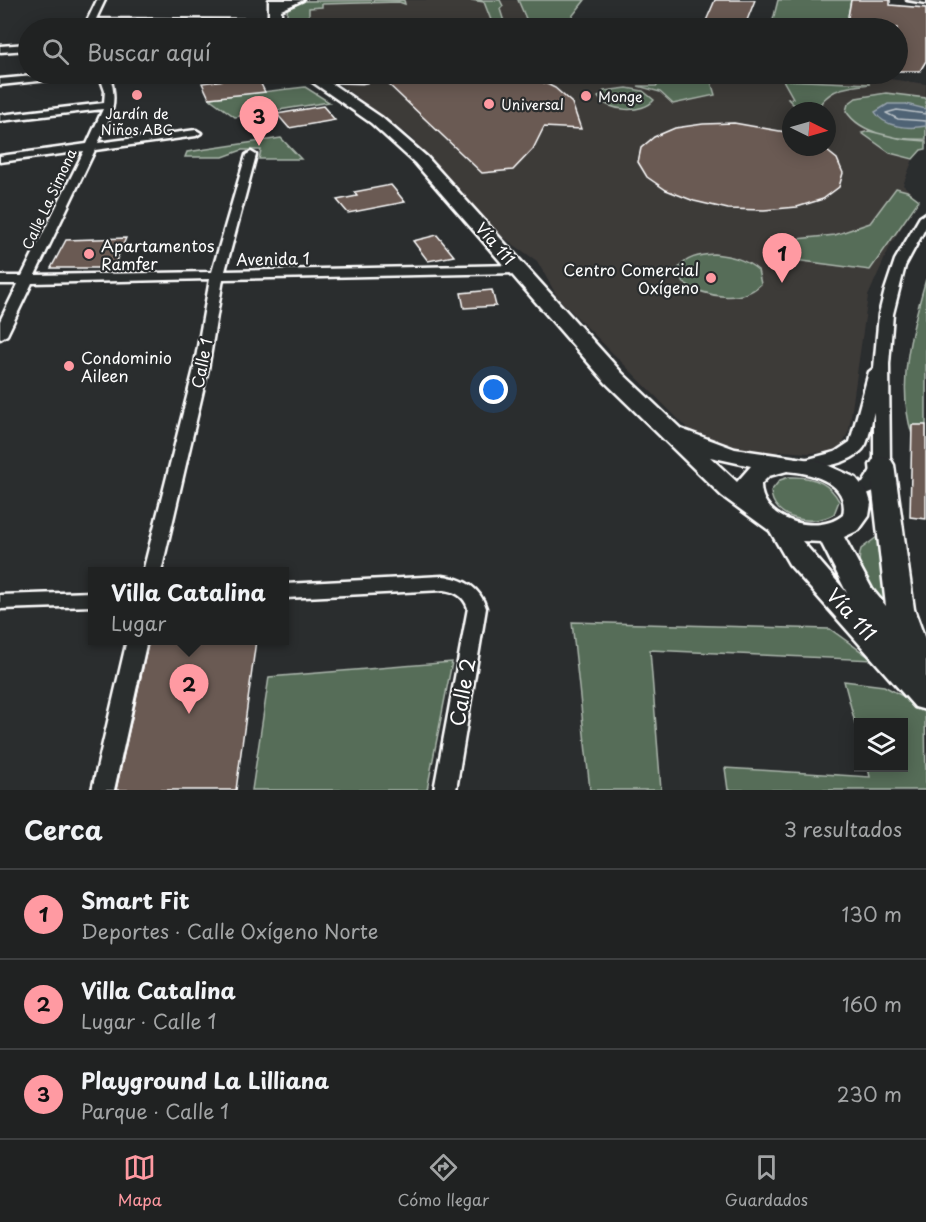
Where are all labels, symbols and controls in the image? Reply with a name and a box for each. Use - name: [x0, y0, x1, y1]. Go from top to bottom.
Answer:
- search box: [18, 18, 908, 84]
- icon: search: [39, 35, 72, 68]
- text: Buscar aquí: [87, 35, 211, 68]
- place label: Monge: [598, 86, 643, 107]
- marker: Jardín de Niños ABC: [130, 88, 144, 102]
- marker: Monge: [579, 89, 593, 103]
- place label: Universal: [501, 94, 564, 115]
- pin: 3: [240, 96, 278, 146]
- marker: Universal: [482, 97, 496, 111]
- north arrow: [782, 102, 836, 156]
- place label: Jardín de Niños ABC: [101, 103, 173, 140]
- street label: Calle La Simona: [16, 145, 82, 253]
- street label: Vía 111: [471, 216, 521, 270]
- place label: Apartamentos Ramfer: [101, 233, 214, 275]
- pin: 1: [762, 234, 802, 283]
- street label: Avenida 1: [236, 245, 310, 271]
- marker: Apartamentos Ramfer: [82, 247, 96, 261]
- place label: Centro Comercial Oxígeno: [563, 257, 699, 299]
- marker: Centro Comercial Oxígeno: [704, 271, 718, 285]
- street label: Calle 1: [184, 336, 218, 390]
- place label: Condominio Aileen: [81, 345, 172, 387]
- marker: Condominio Aileen: [62, 359, 76, 373]
- your location: [479, 375, 508, 404]
- popup: [88, 567, 289, 645]
- text: Villa Catalina: [111, 575, 266, 608]
- street label: Vía 111: [820, 581, 884, 647]
- text: Lugar: [111, 608, 166, 638]
- street label: Calle 2: [441, 656, 483, 728]
- pin: 2: [170, 664, 208, 714]
- map controls: [854, 718, 908, 772]
- button: layers: [854, 718, 908, 772]
- text: Cerca: [24, 810, 103, 849]
- text: 3 resultados: [784, 814, 902, 844]
- text: Smart Fit: [81, 883, 189, 916]
- text: 1: [39, 899, 48, 929]
- text: 130 m: [842, 899, 902, 929]
- text: Deportes · Calle Oxígeno Norte: [81, 916, 378, 946]
- text: Villa Catalina: [81, 973, 236, 1006]
- text: 2: [36, 989, 51, 1019]
- text: 160 m: [842, 989, 902, 1019]
- text: Lugar · Calle 1: [81, 1006, 217, 1036]
- text: Playground La Lilliana: [81, 1063, 329, 1096]
- text: 3: [37, 1079, 50, 1109]
- text: 230 m: [837, 1079, 902, 1109]
- text: Parque · Calle 1: [81, 1096, 229, 1126]
- tab: Mapa: [118, 1151, 162, 1211]
- tab: Cómo llegar: [398, 1151, 489, 1211]
- tab: Guardados: [725, 1151, 808, 1211]

